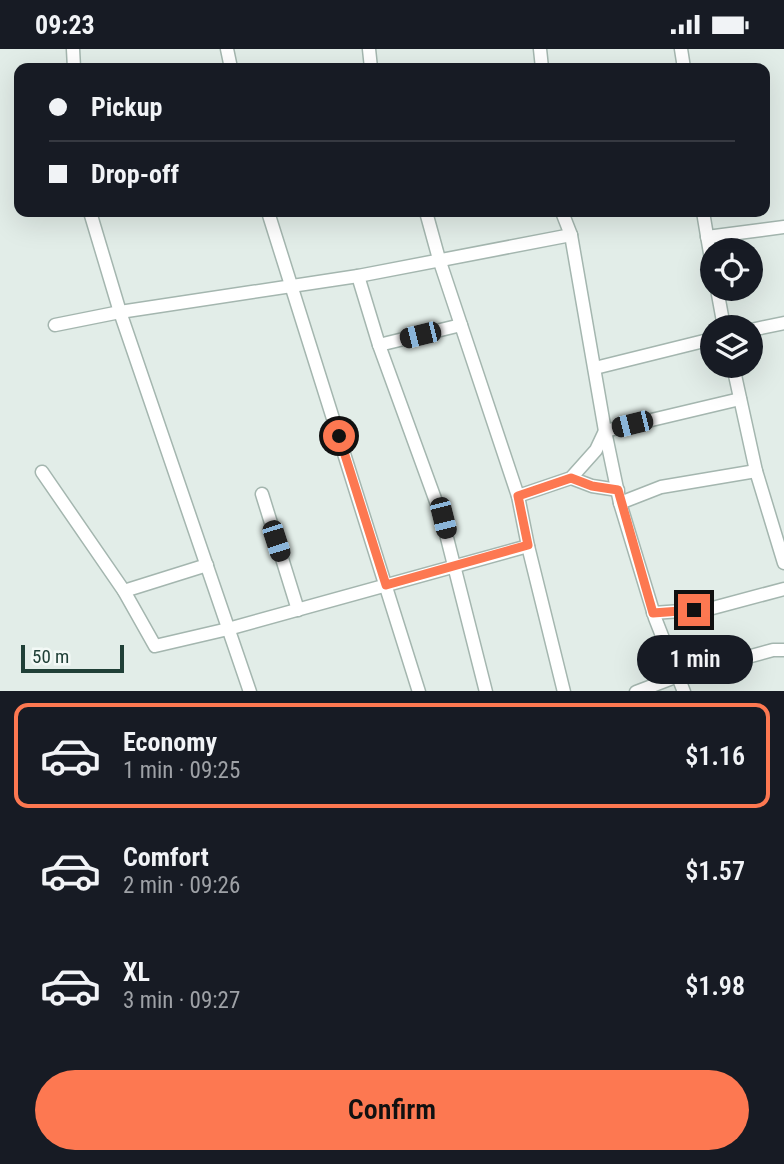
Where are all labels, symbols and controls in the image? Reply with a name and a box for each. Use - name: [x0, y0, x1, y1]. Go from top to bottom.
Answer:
- text: 09:23: [35, 10, 95, 40]
- text: Pickup: [91, 92, 162, 122]
- text: Drop-off: [91, 159, 179, 189]
- map controls: [700, 238, 763, 378]
- button: locate: [700, 238, 763, 301]
- button: layers: [700, 315, 763, 378]
- car: [398, 320, 443, 350]
- car: [610, 409, 655, 439]
- route start: [323, 420, 355, 452]
- car: [428, 495, 459, 541]
- car: [260, 518, 293, 564]
- route end: [678, 594, 710, 626]
- callout: 1 min: [636, 635, 752, 683]
- scale bar: [21, 643, 124, 674]
- text: 50 m: [32, 645, 69, 668]
- text: 1 min: [670, 646, 720, 673]
- icon: car: [39, 724, 102, 787]
- text: Economy: [123, 727, 217, 757]
- text: $1.16: [685, 741, 745, 771]
- text: 1 min · 09:25: [123, 757, 240, 784]
- icon: car: [39, 839, 102, 902]
- text: Comfort: [123, 842, 209, 872]
- text: $1.57: [685, 856, 745, 886]
- text: 2 min · 09:26: [123, 872, 240, 899]
- icon: car: [39, 954, 102, 1017]
- text: XL: [123, 957, 150, 987]
- text: $1.98: [685, 971, 745, 1001]
- text: 3 min · 09:27: [123, 987, 240, 1014]
- button: Confirm: [35, 1070, 749, 1150]

